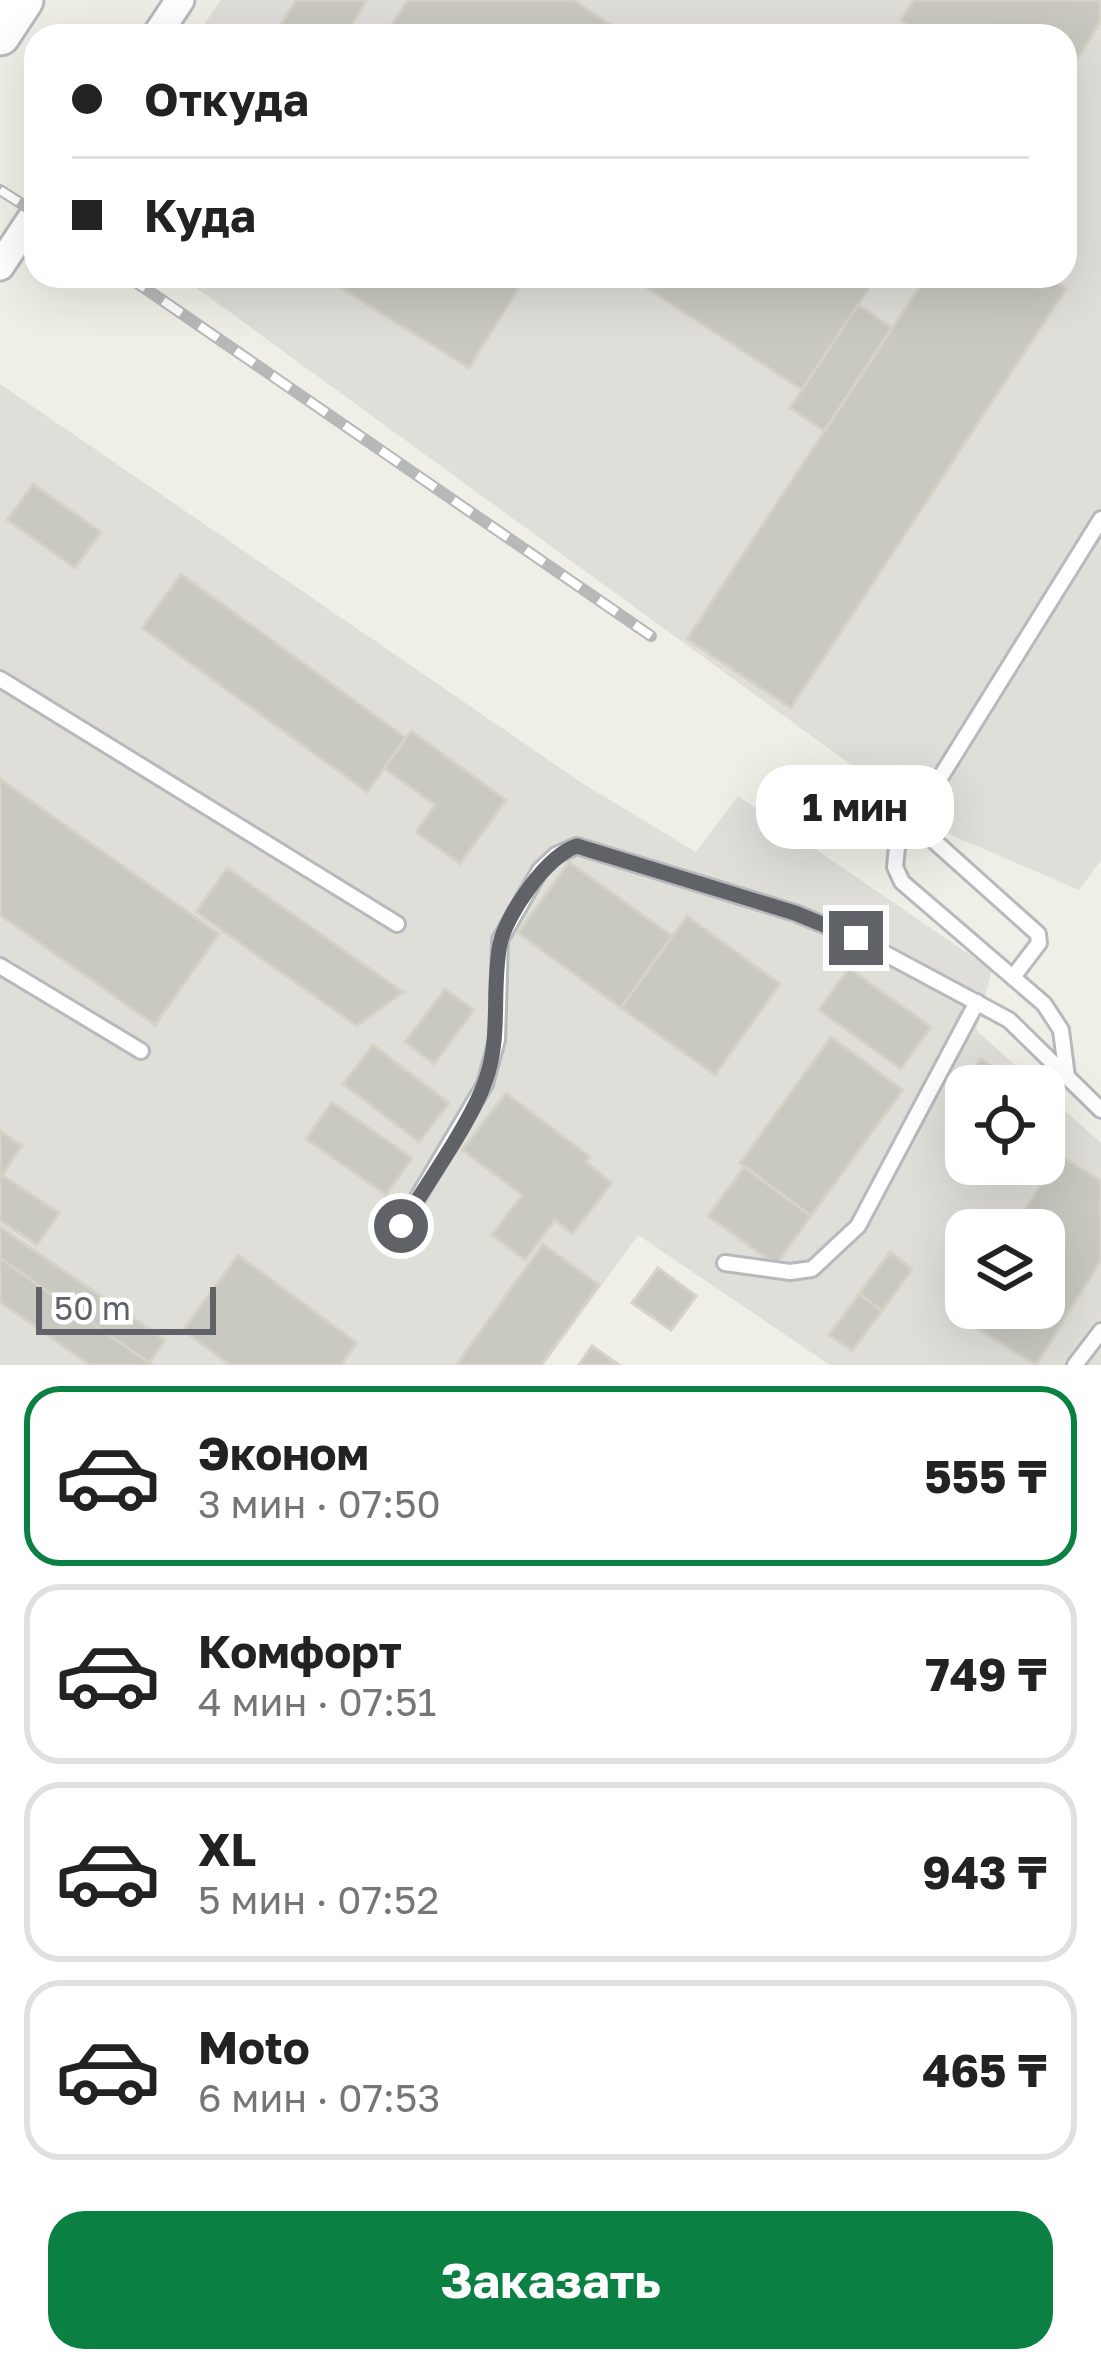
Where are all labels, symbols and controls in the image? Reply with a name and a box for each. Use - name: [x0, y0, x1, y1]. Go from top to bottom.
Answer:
- text: Откуда: [144, 72, 309, 126]
- text: Куда: [144, 188, 256, 242]
- callout: 1 мин: [757, 764, 955, 848]
- text: 1 мин: [802, 783, 908, 830]
- route end: [829, 911, 883, 965]
- map controls: [945, 1065, 1065, 1329]
- button: locate: [945, 1065, 1065, 1185]
- route start: [374, 1199, 428, 1253]
- button: layers: [945, 1209, 1065, 1329]
- scale bar: [36, 1281, 216, 1334]
- text: 50 m: [54, 1288, 131, 1327]
- icon: car: [54, 1422, 162, 1530]
- text: Эконом: [198, 1426, 369, 1480]
- text: 555 ₸: [924, 1449, 1047, 1503]
- text: 3 мин · 07:50: [198, 1480, 441, 1527]
- icon: car: [54, 1620, 162, 1728]
- text: Комфорт: [198, 1624, 402, 1678]
- text: 749 ₸: [925, 1647, 1047, 1701]
- text: 4 мин · 07:51: [198, 1678, 437, 1725]
- icon: car: [54, 1818, 162, 1926]
- text: XL: [198, 1822, 256, 1876]
- text: 943 ₸: [922, 1845, 1047, 1899]
- text: 5 мин · 07:52: [198, 1876, 439, 1923]
- icon: car: [54, 2016, 162, 2124]
- text: Moto: [198, 2020, 310, 2074]
- text: 465 ₸: [922, 2043, 1047, 2097]
- text: 6 мин · 07:53: [198, 2074, 440, 2121]
- button: Заказать: [48, 2211, 1053, 2349]

